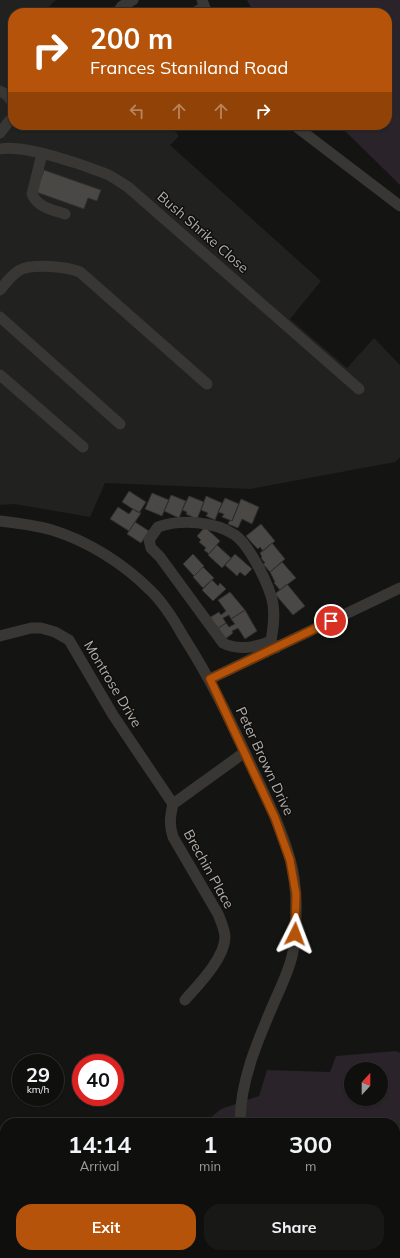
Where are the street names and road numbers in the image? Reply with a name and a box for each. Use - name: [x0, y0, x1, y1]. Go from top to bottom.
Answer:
- street label: Bush Shrike Close: [154, 187, 252, 277]
- street label: Montrose Drive: [80, 637, 146, 731]
- street label: Peter Brown Drive: [232, 704, 298, 818]
- street label: Brechin Place: [180, 826, 238, 912]

